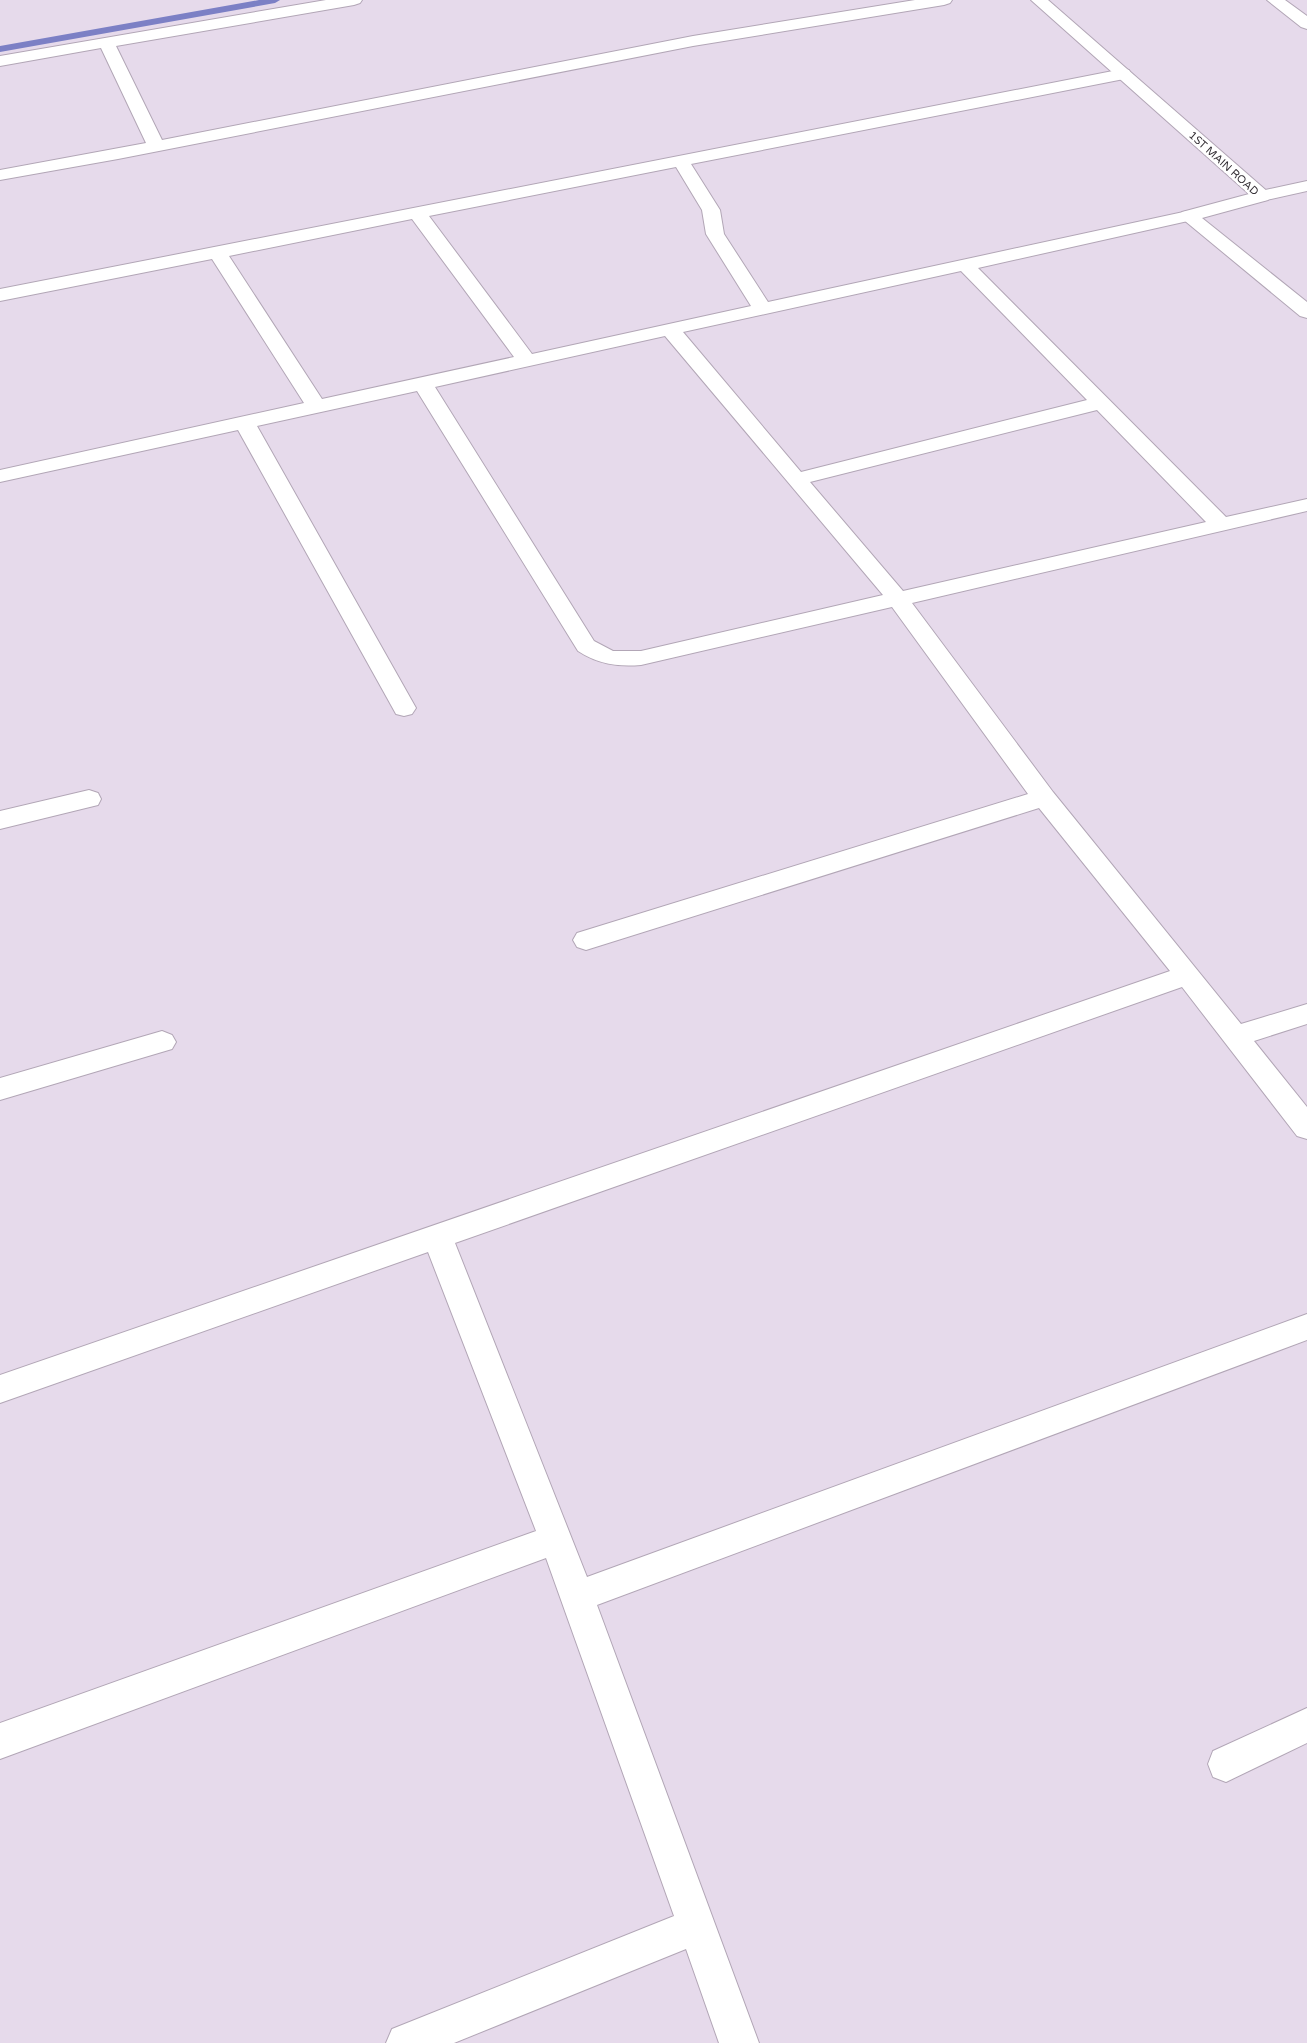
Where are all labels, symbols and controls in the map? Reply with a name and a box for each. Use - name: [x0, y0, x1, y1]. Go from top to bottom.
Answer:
- street label: 1ST MAIN ROAD: [1186, 129, 1261, 198]

